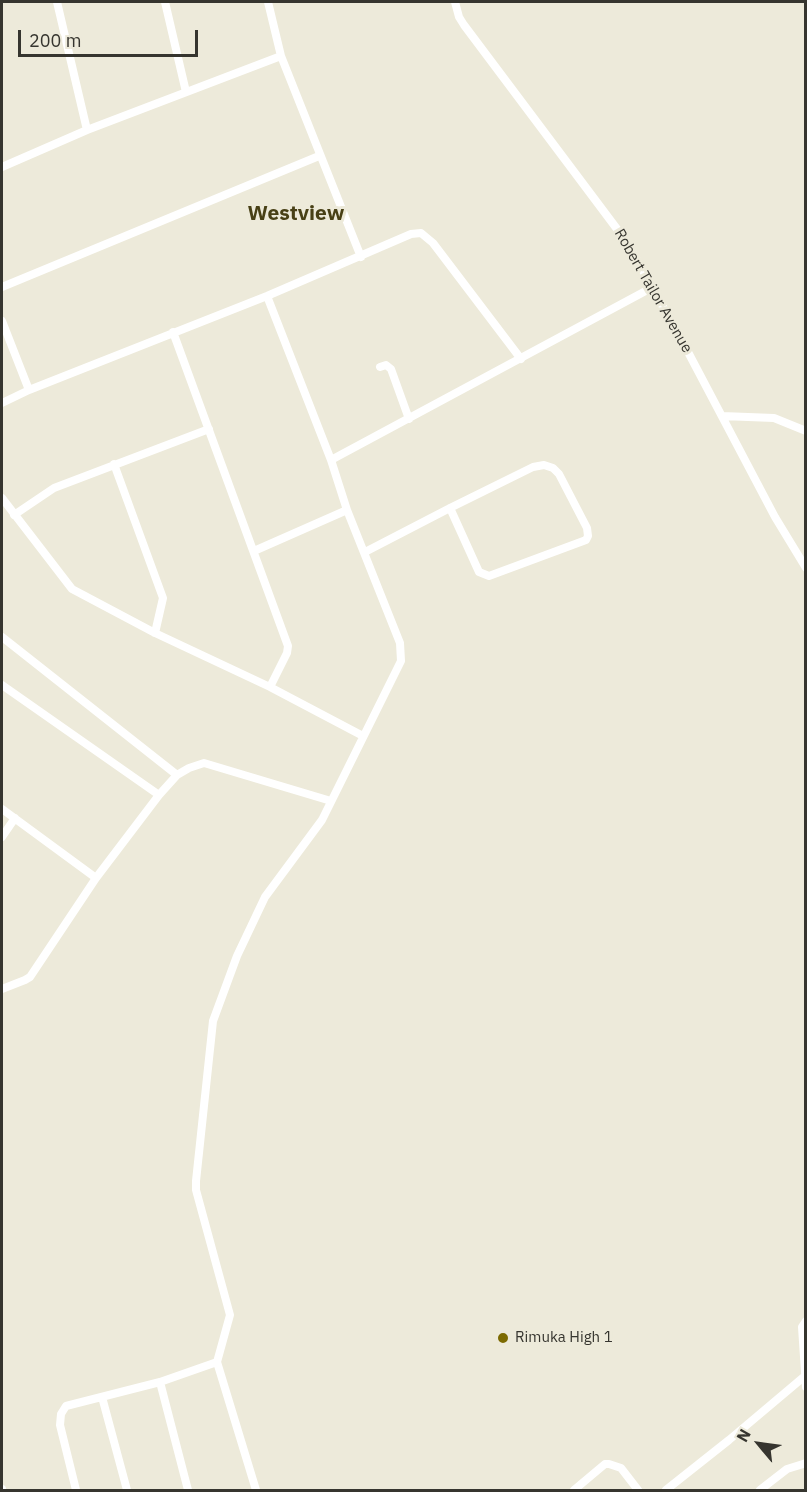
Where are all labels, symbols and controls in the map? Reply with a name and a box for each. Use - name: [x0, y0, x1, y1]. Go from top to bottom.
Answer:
- scale bar: [21, 18, 201, 56]
- text: 200 m: [29, 29, 81, 52]
- district label: Westview: [248, 201, 344, 227]
- street label: Robert Tailor Avenue: [610, 226, 696, 356]
- place label: Rimuka High 1: [515, 1329, 613, 1347]
- marker: Rimuka High 1: [496, 1331, 510, 1345]
- north arrow: [729, 1414, 789, 1474]
- text: N: [732, 1425, 755, 1445]

